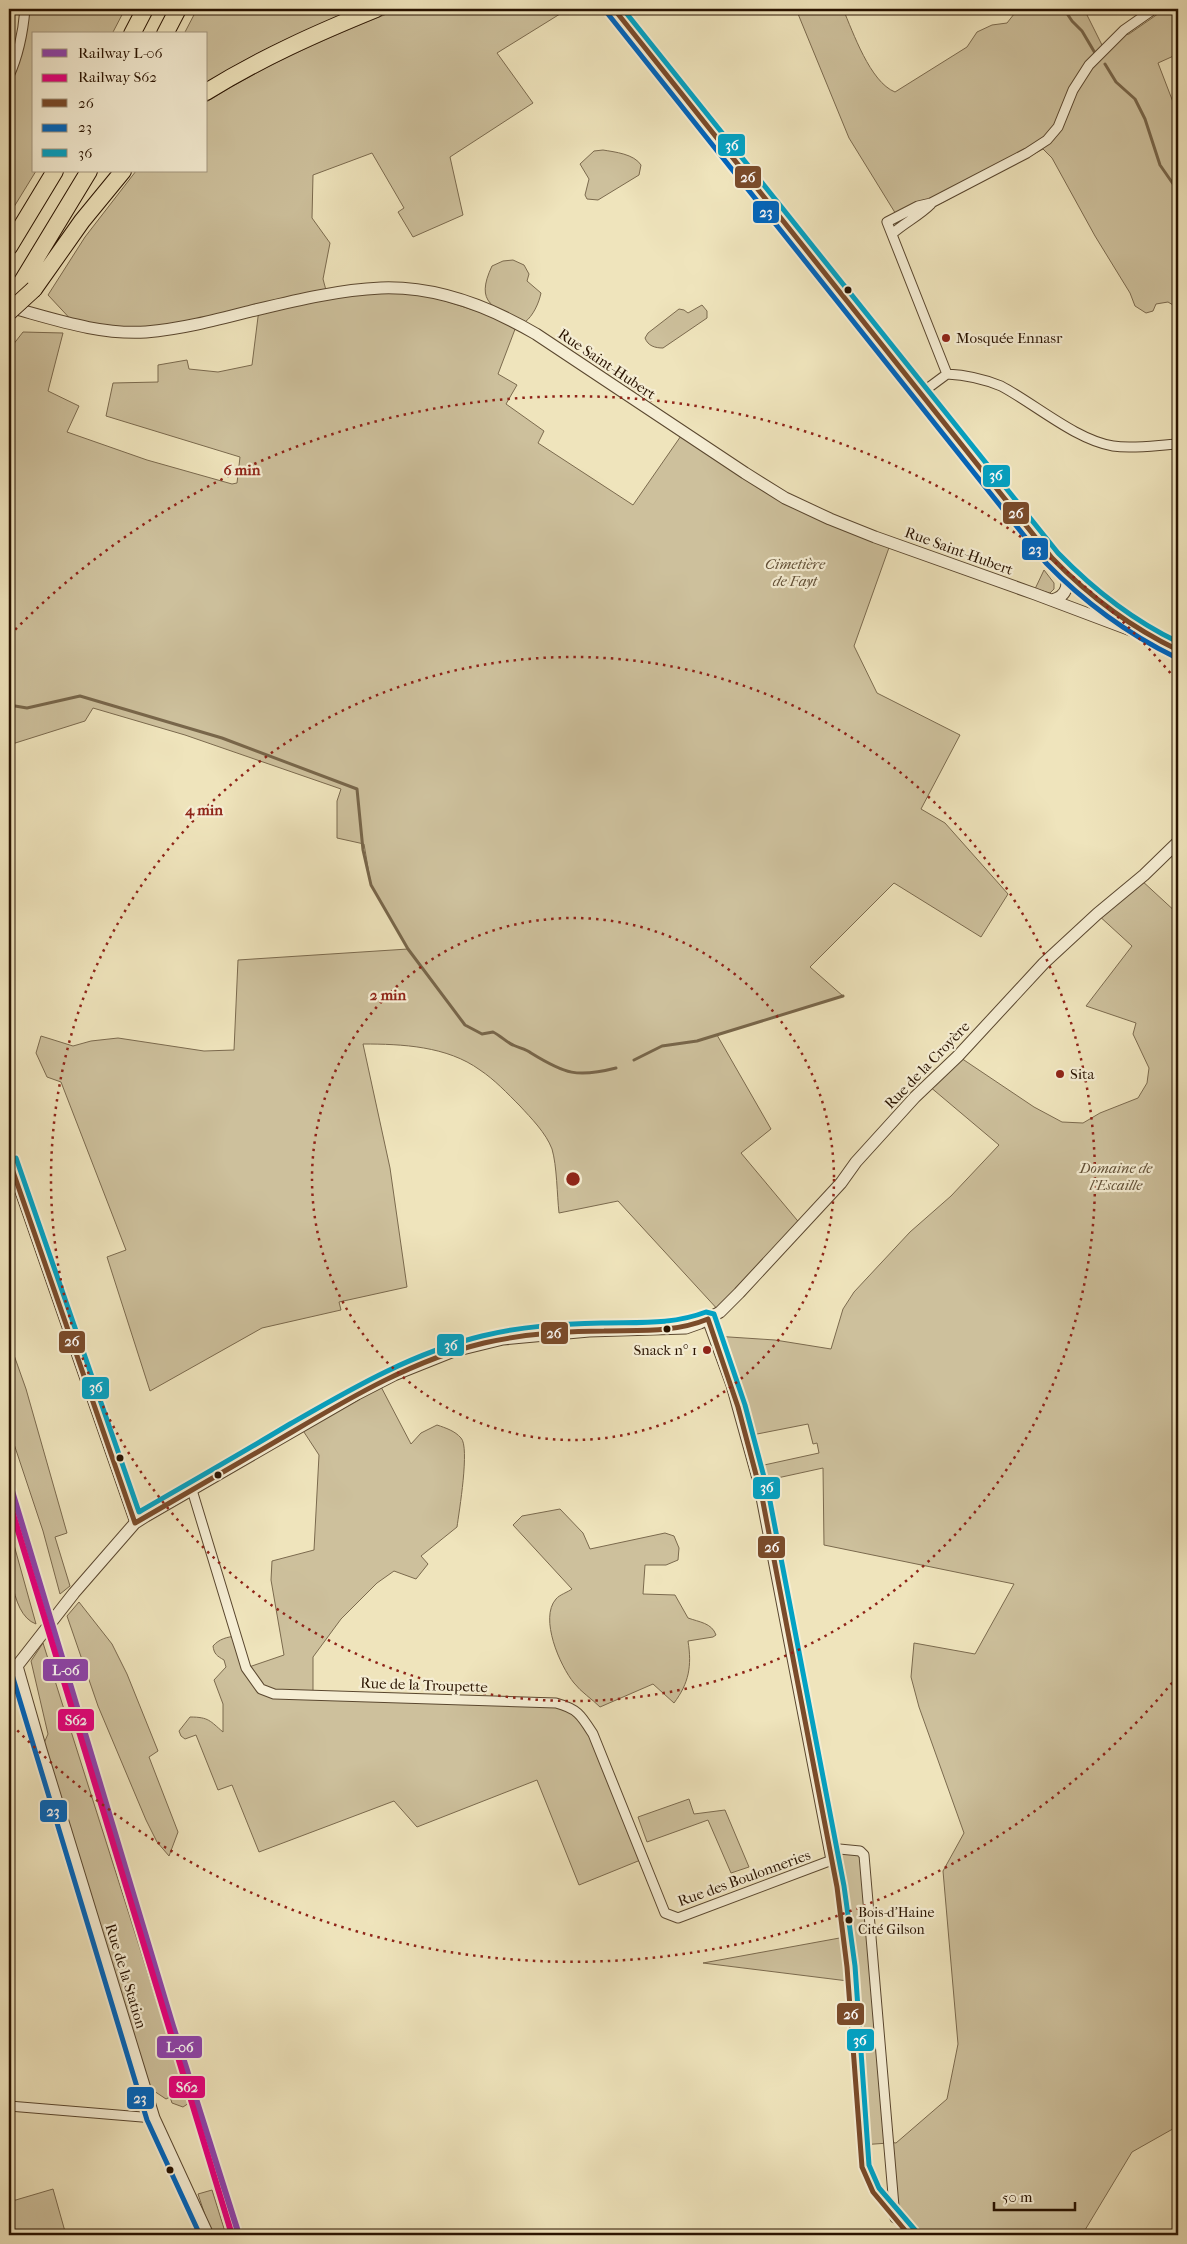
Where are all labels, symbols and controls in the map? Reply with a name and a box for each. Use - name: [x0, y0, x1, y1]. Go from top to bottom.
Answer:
- legend: [32, 32, 208, 172]
- text: Railway L-06: [78, 44, 164, 62]
- text: Railway S62: [78, 68, 157, 86]
- text: 26: [78, 94, 95, 112]
- text: 23: [78, 118, 92, 136]
- line badge: 36: [717, 133, 746, 157]
- text: 36: [725, 137, 739, 154]
- text: 36: [78, 144, 93, 162]
- line badge: 26: [734, 165, 762, 189]
- text: 26: [741, 169, 756, 186]
- line badge: 23: [752, 200, 780, 224]
- text: 23: [760, 204, 773, 221]
- unlabelled marker: [843, 285, 853, 295]
- street label: Rue Saint-Hubert: [555, 325, 660, 404]
- place label: Mosquée Ennasr: [956, 329, 1063, 347]
- marker: Mosquée Ennasr: [940, 332, 952, 344]
- text: 6 min: [224, 461, 261, 479]
- line badge: 36: [982, 464, 1011, 488]
- text: 36: [989, 467, 1003, 484]
- line badge: 26: [1002, 501, 1030, 525]
- text: 26: [1009, 505, 1024, 522]
- street label: Rue Saint-Hubert: [902, 523, 1016, 579]
- line badge: 23: [1021, 537, 1049, 561]
- text: 23: [1029, 541, 1042, 558]
- park label: Cimetière de Fayt: [765, 555, 826, 590]
- text: 4 min: [184, 801, 223, 819]
- text: 2 min: [370, 986, 407, 1004]
- street label: Rue de la Croyère: [881, 1017, 974, 1113]
- place label: Sita: [1070, 1065, 1095, 1083]
- marker: Sita: [1054, 1068, 1066, 1080]
- park label: Domaine de l'Escaille: [1079, 1159, 1153, 1194]
- centre of rings: [564, 1170, 582, 1188]
- line badge: 26: [540, 1321, 569, 1345]
- unlabelled marker: [662, 1324, 672, 1334]
- text: 26: [547, 1325, 562, 1342]
- line badge: 26: [58, 1330, 86, 1354]
- text: 26: [65, 1333, 80, 1350]
- line badge: 36: [436, 1333, 465, 1357]
- text: 36: [444, 1337, 458, 1354]
- place label: Snack n° 1: [633, 1341, 697, 1359]
- marker: Snack n° 1: [701, 1344, 713, 1356]
- line badge: 36: [81, 1376, 110, 1400]
- text: 36: [89, 1379, 103, 1396]
- unlabelled marker: [115, 1453, 125, 1463]
- unlabelled marker: [213, 1470, 223, 1480]
- line badge: 36: [752, 1476, 781, 1500]
- text: 36: [760, 1479, 774, 1496]
- line badge: 26: [757, 1535, 786, 1559]
- text: 26: [765, 1539, 780, 1556]
- line badge: L-06: [42, 1658, 89, 1682]
- text: L-06: [52, 1662, 80, 1679]
- street label: Rue de la Troupette: [360, 1674, 489, 1696]
- line badge: S62: [57, 1708, 95, 1732]
- text: S62: [65, 1712, 87, 1729]
- line badge: 23: [39, 1799, 68, 1823]
- text: 23: [47, 1803, 60, 1820]
- street label: Rue des Boulonneries: [675, 1845, 813, 1910]
- place label: Bois-d'Haine Cité Gilson: [858, 1904, 934, 1938]
- marker: Bois-d'Haine Cité Gilson: [844, 1915, 854, 1925]
- street label: Rue de la Station: [101, 1921, 151, 2031]
- line badge: 26: [836, 2002, 865, 2026]
- text: 26: [844, 2006, 859, 2023]
- line badge: 36: [846, 2028, 875, 2052]
- text: 36: [853, 2032, 867, 2049]
- line badge: L-06: [156, 2035, 203, 2059]
- text: L-06: [166, 2039, 194, 2056]
- line badge: S62: [168, 2075, 206, 2099]
- text: S62: [176, 2079, 198, 2096]
- line badge: 23: [126, 2086, 155, 2110]
- text: 23: [134, 2090, 147, 2107]
- unlabelled marker: [165, 2165, 175, 2175]
- scale bar: [994, 2179, 1076, 2211]
- text: 50 m: [1002, 2188, 1033, 2206]

